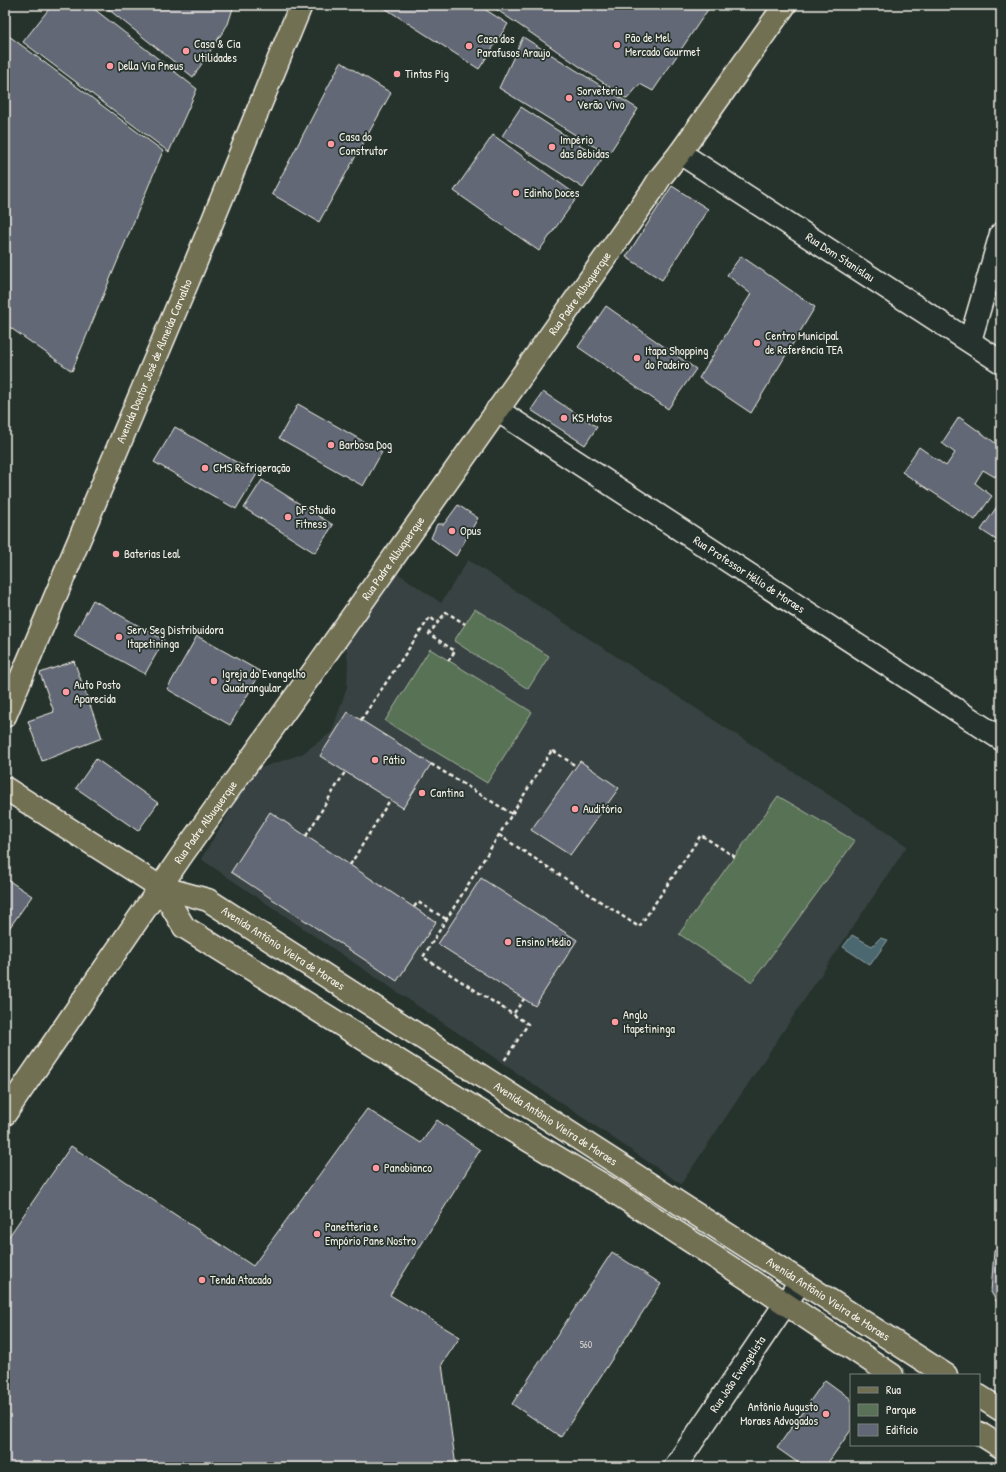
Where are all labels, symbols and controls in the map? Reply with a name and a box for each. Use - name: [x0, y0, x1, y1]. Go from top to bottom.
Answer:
- place label: Pão de Mel Mercado Gourmet: [625, 29, 701, 60]
- place label: Casa dos Parafusos Araujo: [477, 30, 551, 61]
- place label: Casa & Cia Utilidades: [194, 35, 241, 66]
- marker: Pão de Mel Mercado Gourmet: [612, 40, 622, 50]
- marker: Casa dos Parafusos Araujo: [464, 41, 474, 51]
- marker: Casa & Cia Utilidades: [181, 46, 191, 56]
- place label: Della Via Pneus: [118, 57, 184, 74]
- marker: Della Via Pneus: [105, 61, 115, 71]
- place label: Tintas Pig: [405, 65, 449, 82]
- marker: Tintas Pig: [392, 69, 402, 79]
- place label: Sorveteria Verão Vivo: [577, 82, 625, 113]
- marker: Sorveteria Verão Vivo: [564, 93, 574, 103]
- place label: Casa do Construtor: [339, 128, 388, 159]
- place label: Império das Bebidas: [560, 131, 610, 162]
- marker: Casa do Construtor: [326, 139, 336, 149]
- marker: Império das Bebidas: [547, 142, 557, 152]
- place label: Edinho Doces: [524, 184, 580, 201]
- marker: Edinho Doces: [511, 188, 521, 198]
- street label: Rua Dom Stanislau: [803, 228, 878, 286]
- street label: Rua Padre Albuquerque: [544, 248, 615, 338]
- street label: Avenida Doutor José de Almeida Carvalho: [112, 276, 196, 446]
- place label: Centro Municipal de Referência TEA: [765, 327, 843, 358]
- marker: Centro Municipal de Referência TEA: [752, 338, 762, 348]
- place label: Itapa Shopping do Padeiro: [645, 342, 708, 373]
- marker: Itapa Shopping do Padeiro: [632, 353, 642, 363]
- place label: KS Motos: [572, 409, 612, 426]
- marker: KS Motos: [559, 413, 569, 423]
- place label: Barbosa Dog: [339, 436, 392, 453]
- marker: Barbosa Dog: [326, 440, 336, 450]
- place label: CMS Refrigeração: [213, 459, 291, 476]
- marker: CMS Refrigeração: [200, 463, 210, 473]
- place label: DF Studio Fitness: [295, 501, 336, 532]
- marker: DF Studio Fitness: [283, 512, 293, 522]
- street label: Rua Padre Albuquerque: [357, 512, 428, 603]
- place label: Opus: [460, 522, 482, 539]
- marker: Opus: [447, 526, 457, 536]
- street label: Rua Professor Hélio de Moraes: [690, 531, 809, 617]
- place label: Baterias Leal: [124, 545, 181, 562]
- marker: Baterias Leal: [111, 549, 121, 559]
- place label: Serv Seg Distribuidora Itapetininga: [127, 621, 224, 652]
- marker: Serv Seg Distribuidora Itapetininga: [114, 632, 124, 642]
- place label: Igreja do Evangelho Quadrangular: [222, 665, 306, 696]
- place label: Auto Posto Aparecida: [74, 676, 121, 707]
- marker: Igreja do Evangelho Quadrangular: [209, 676, 219, 686]
- marker: Auto Posto Aparecida: [61, 687, 71, 697]
- place label: Pátio: [383, 751, 405, 768]
- marker: Pátio: [370, 755, 380, 765]
- street label: Rua Padre Albuquerque: [169, 777, 241, 867]
- place label: Cantina: [430, 784, 464, 801]
- marker: Cantina: [417, 788, 427, 798]
- place label: Auditório: [583, 800, 622, 817]
- marker: Auditório: [570, 804, 580, 814]
- street label: Avenida Antônio Vieira de Moraes: [218, 902, 349, 994]
- place label: Ensino Médio: [516, 933, 571, 950]
- marker: Ensino Médio: [503, 937, 513, 947]
- place label: Anglo Itapetininga: [623, 1006, 675, 1037]
- marker: Anglo Itapetininga: [610, 1017, 620, 1027]
- street label: Avenida Antônio Vieira de Moraes: [491, 1077, 621, 1170]
- place label: Panobianco: [384, 1159, 432, 1176]
- marker: Panobianco: [371, 1163, 381, 1173]
- place label: Panetteria e Empório Pane Nostro: [325, 1218, 416, 1249]
- marker: Panetteria e Empório Pane Nostro: [312, 1229, 322, 1239]
- street label: Avenida Antônio Vieira de Moraes: [763, 1253, 894, 1345]
- place label: Tenda Atacado: [210, 1271, 272, 1288]
- marker: Tenda Atacado: [197, 1275, 207, 1285]
- street label: Rua João Evangelista: [705, 1332, 769, 1416]
- house number: 560: [580, 1338, 593, 1351]
- legend: [850, 1374, 980, 1446]
- text: Rua: [886, 1381, 901, 1398]
- place label: Antônio Augusto Moraes Advogados: [740, 1398, 818, 1429]
- text: Parque: [886, 1401, 916, 1418]
- marker: Antônio Augusto Moraes Advogados: [821, 1409, 831, 1419]
- text: Edifício: [886, 1421, 918, 1438]

